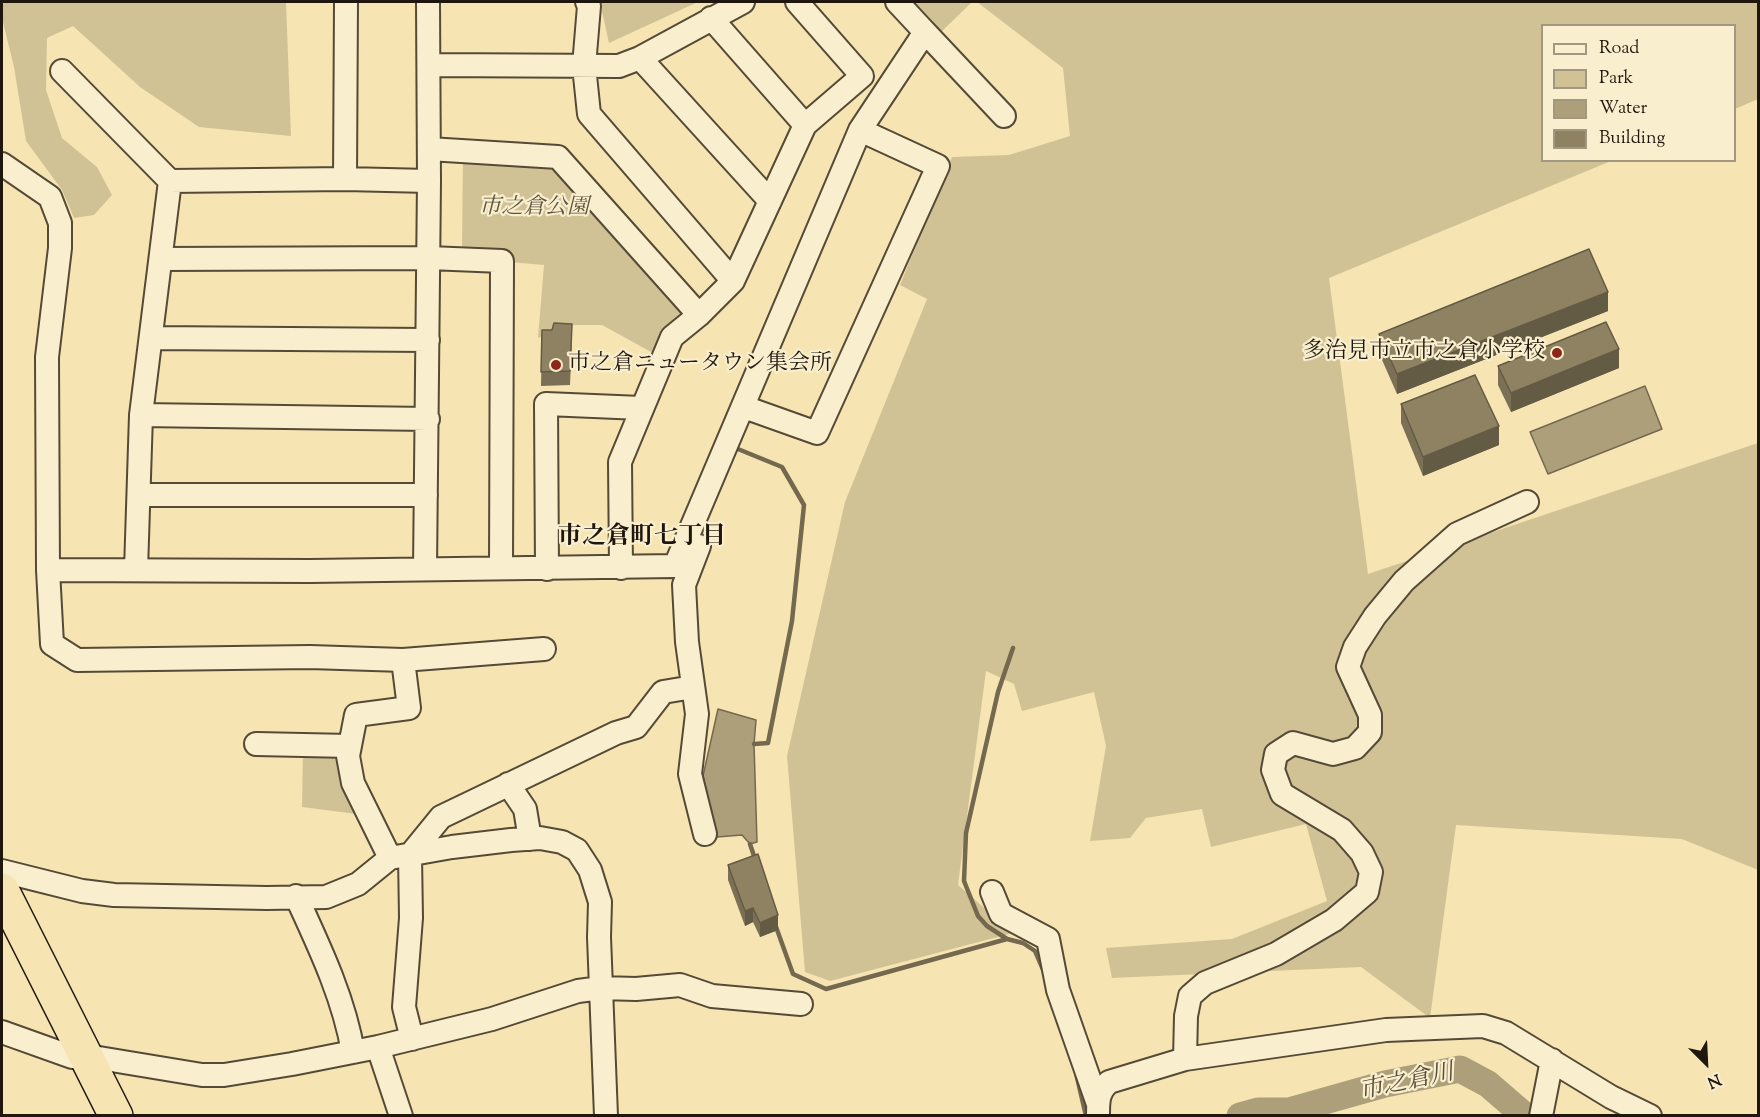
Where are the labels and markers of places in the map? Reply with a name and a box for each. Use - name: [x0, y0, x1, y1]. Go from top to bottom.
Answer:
- place label: 多治見市立市之倉小学校: [1303, 340, 1545, 366]
- marker: 多治見市立市之倉小学校: [1550, 346, 1564, 360]
- place label: 市之倉ニュータウン集会所: [568, 352, 832, 378]
- marker: 市之倉ニュータウン集会所: [549, 358, 563, 372]

